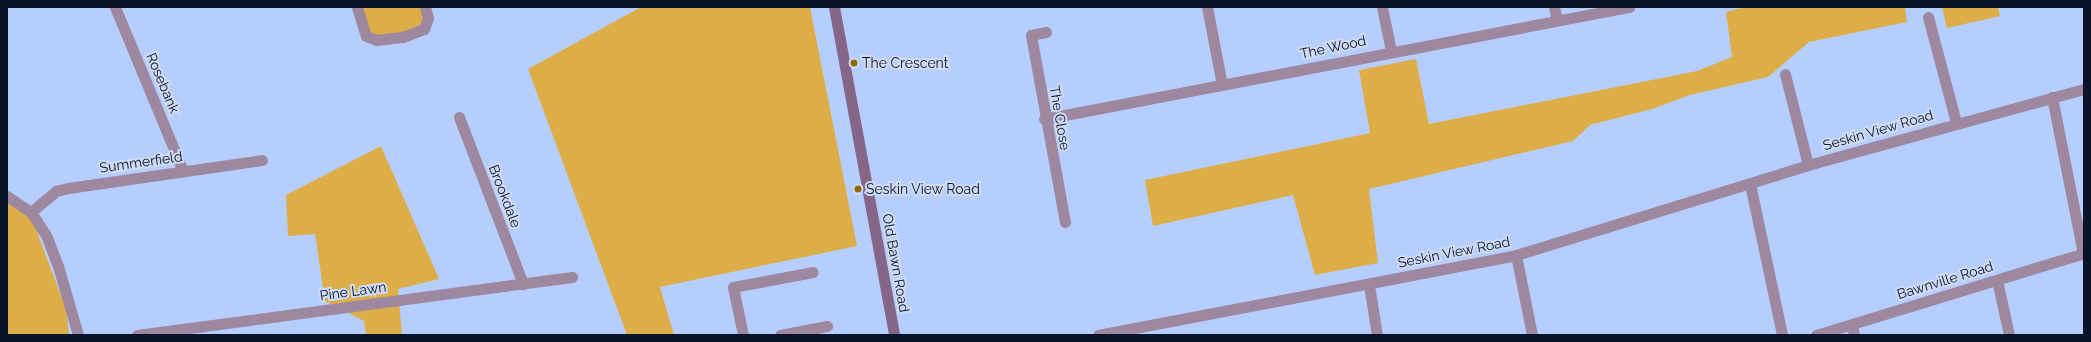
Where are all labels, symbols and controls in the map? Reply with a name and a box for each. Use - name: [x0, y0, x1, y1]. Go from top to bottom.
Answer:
- street label: The Wood: [1298, 32, 1368, 62]
- street label: Rosebank: [143, 50, 183, 116]
- place label: The Crescent: [862, 55, 948, 71]
- marker: The Crescent: [849, 58, 859, 68]
- street label: The Close: [1046, 84, 1074, 152]
- street label: Seskin View Road: [1821, 106, 1935, 154]
- street label: Summerfield: [99, 148, 183, 176]
- street label: Brookdale: [485, 162, 525, 230]
- place label: Seskin View Road: [866, 181, 981, 197]
- marker: Seskin View Road: [853, 184, 863, 194]
- street label: Old Bawn Road: [879, 212, 913, 314]
- street label: Seskin View Road: [1396, 233, 1512, 271]
- street label: Bawnville Road: [1895, 257, 1995, 303]
- street label: Pine Lawn: [319, 278, 387, 304]

